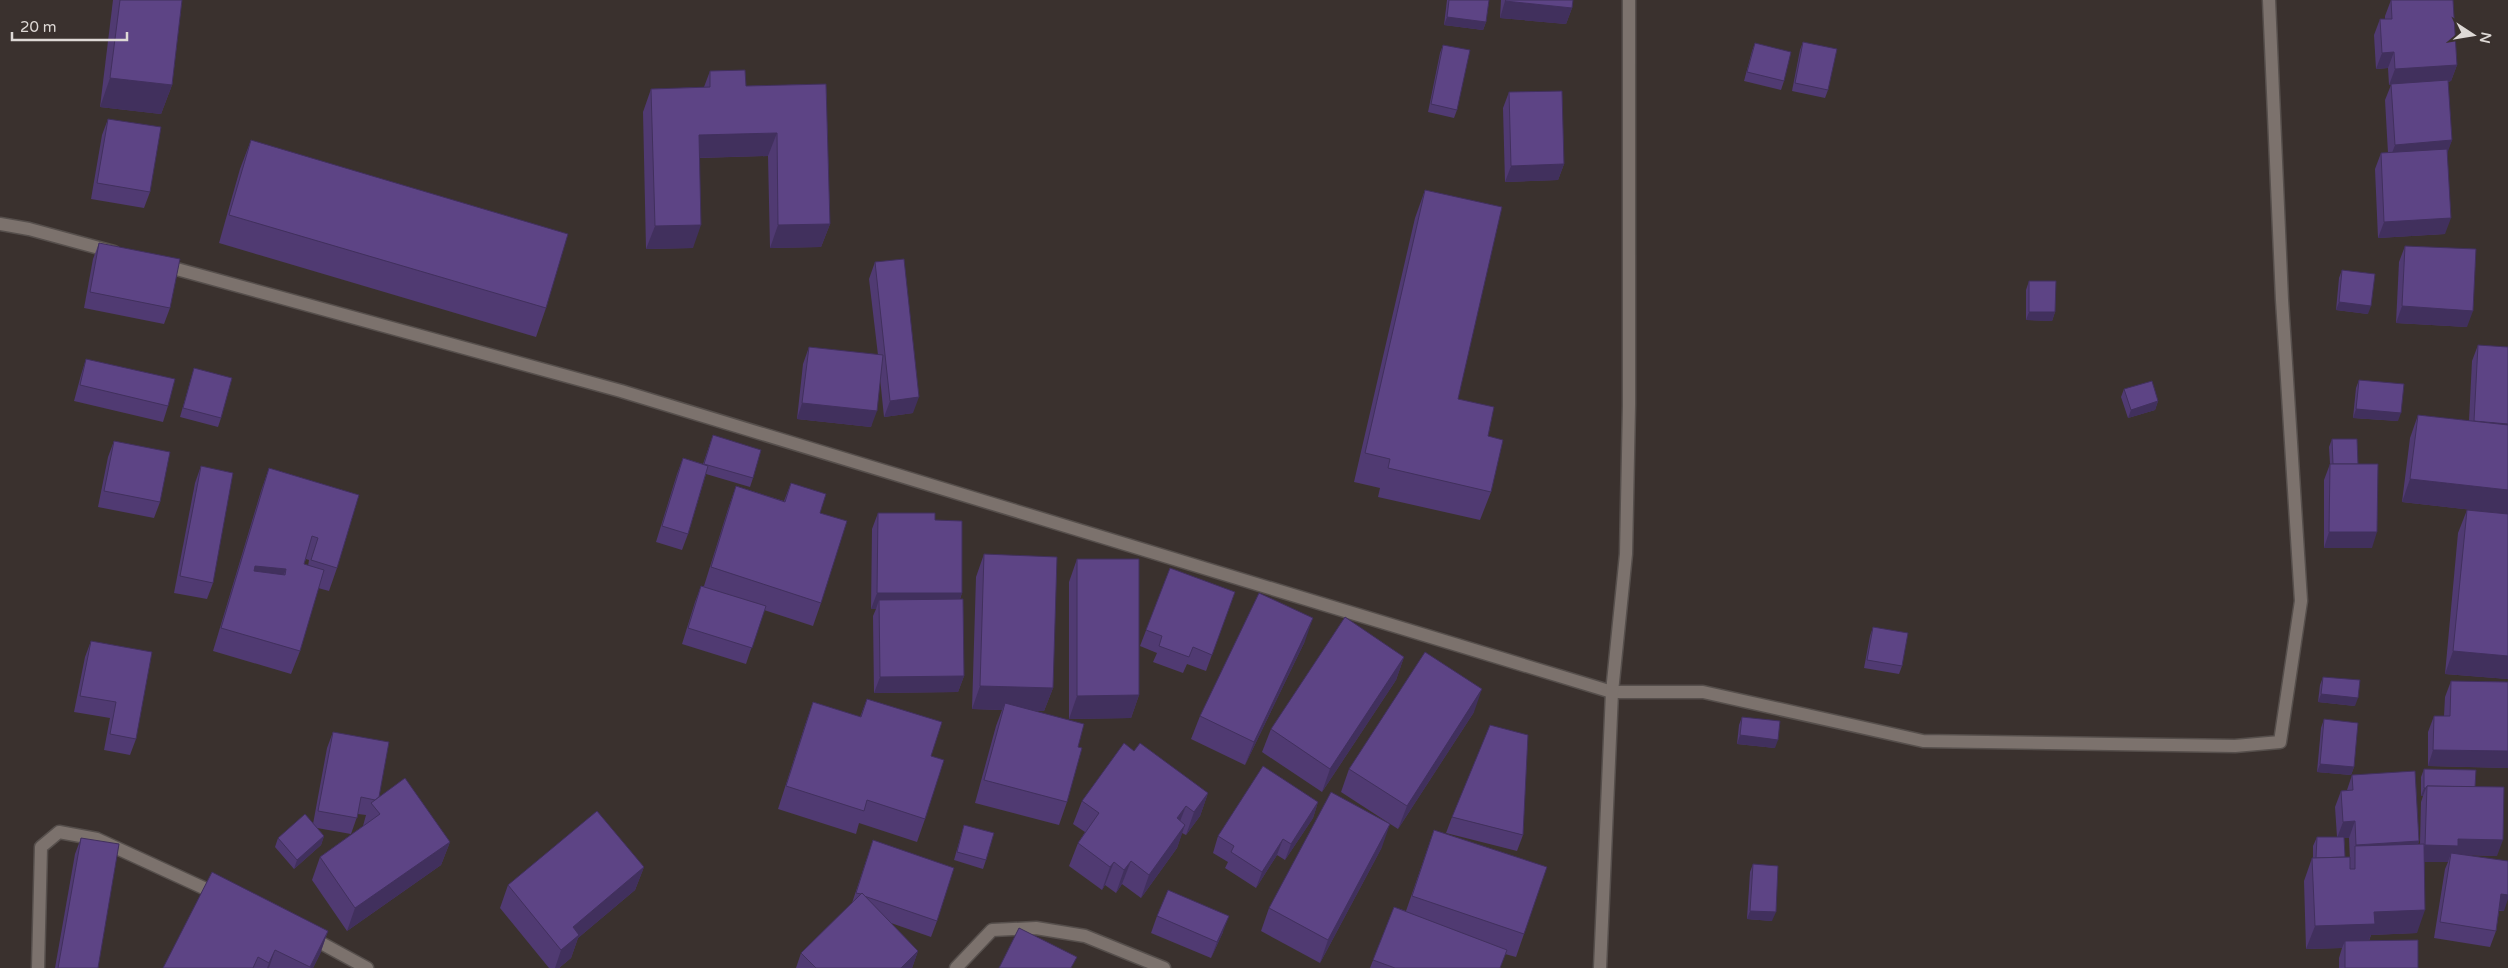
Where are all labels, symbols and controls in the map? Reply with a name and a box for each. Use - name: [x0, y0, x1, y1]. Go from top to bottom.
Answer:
- scale bar: [12, 10, 128, 42]
- north arrow: [2448, 10, 2498, 60]
- text: 20 m: [20, 18, 57, 36]
- text: N: [2476, 30, 2495, 45]

